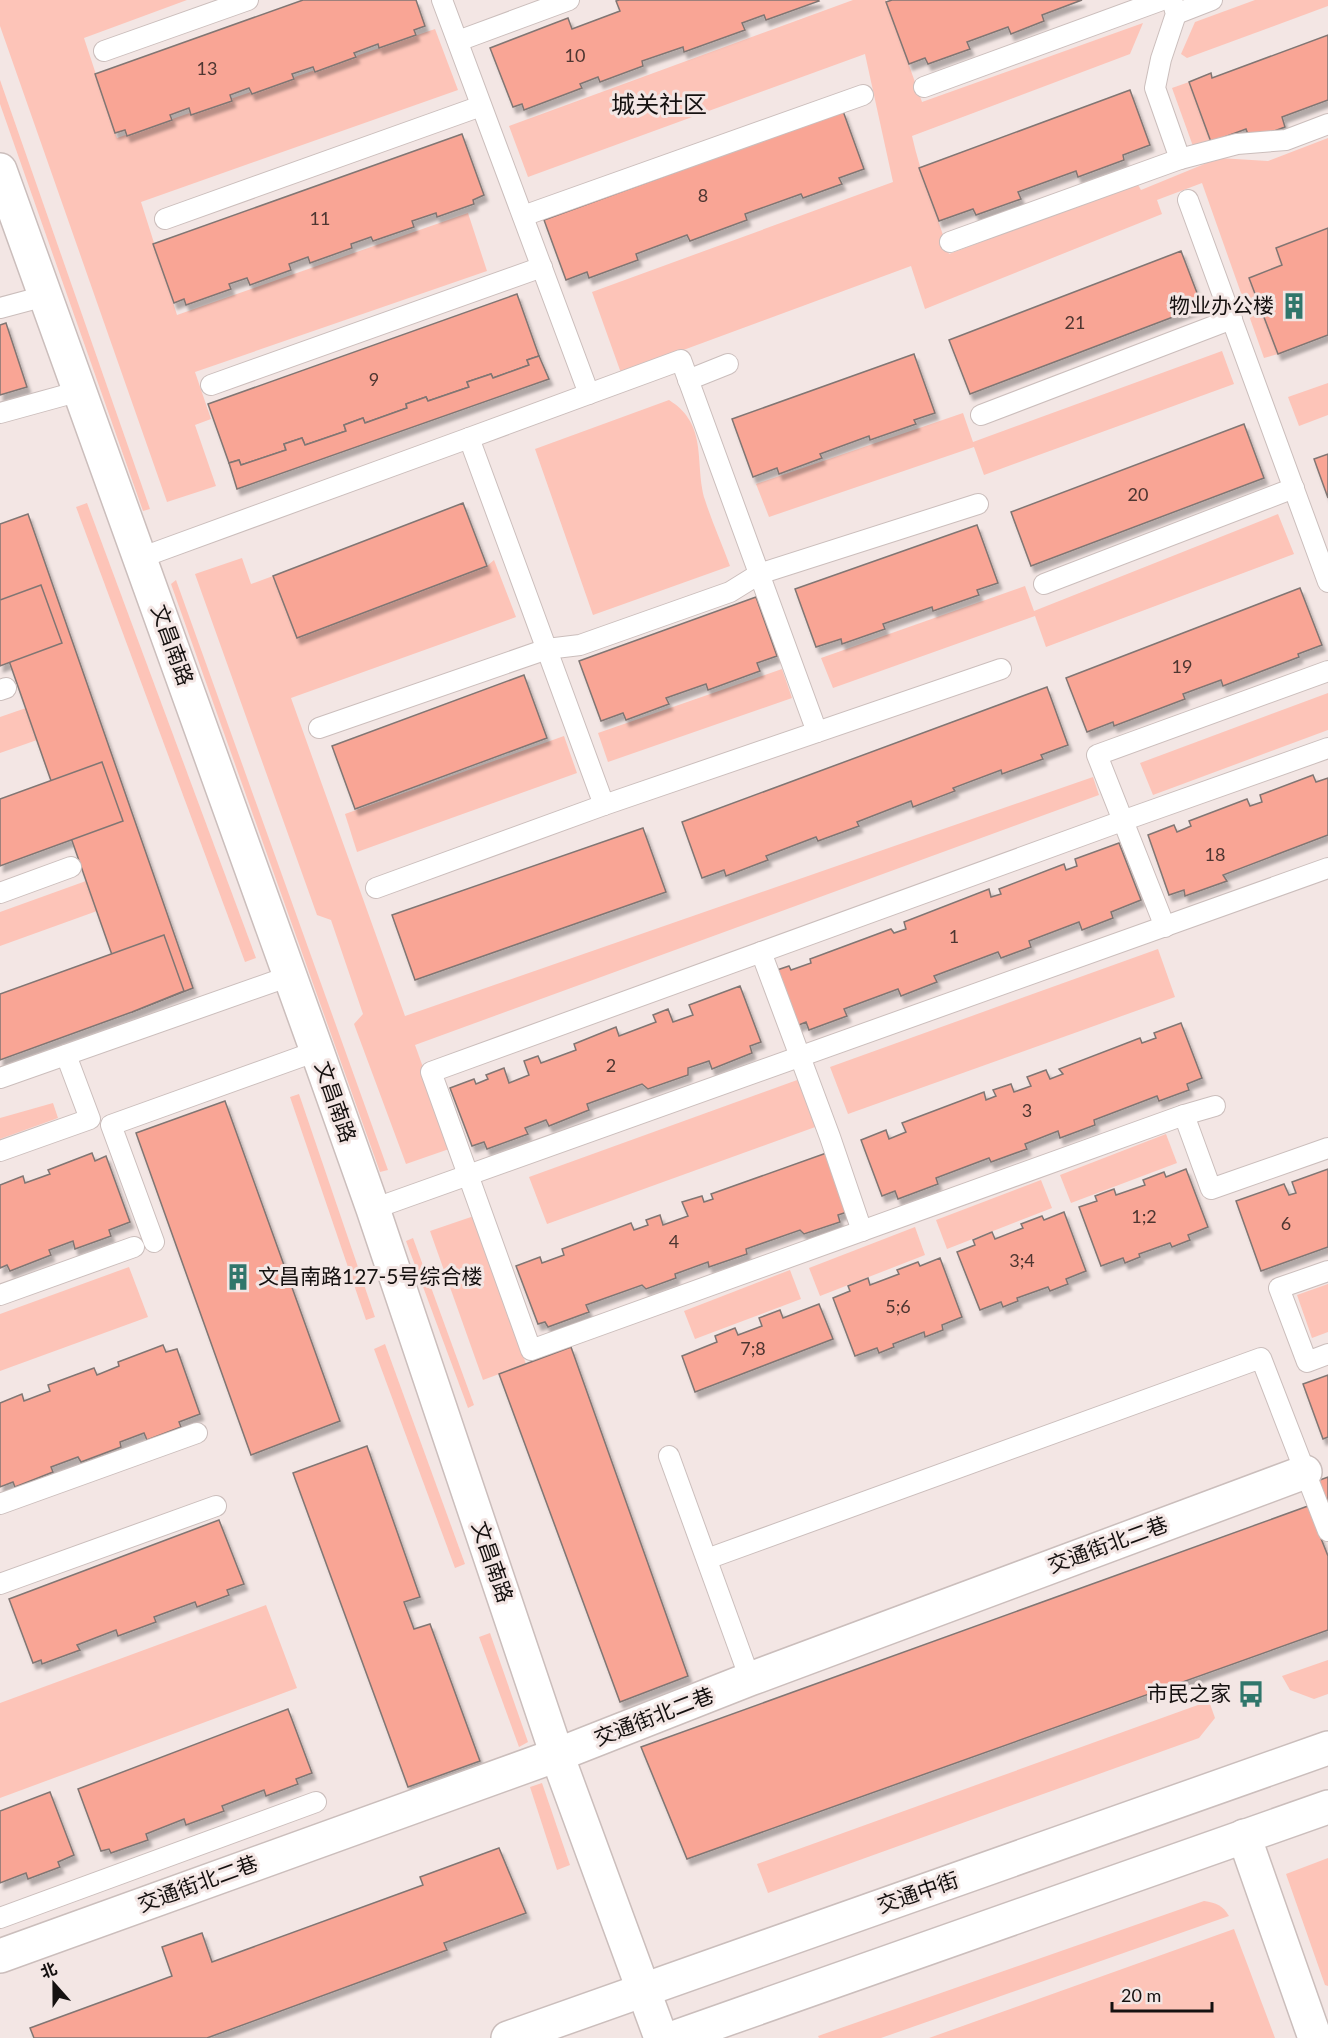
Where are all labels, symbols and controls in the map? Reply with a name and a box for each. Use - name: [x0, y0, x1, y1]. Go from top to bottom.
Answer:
- house number: 10: [565, 44, 585, 66]
- house number: 13: [197, 57, 217, 79]
- district label: 城关社区: [611, 89, 707, 118]
- house number: 8: [698, 184, 708, 206]
- house number: 11: [310, 207, 330, 229]
- building icon: 物业办公楼: [1279, 291, 1309, 321]
- place label: 物业办公楼: [1169, 292, 1274, 317]
- house number: 21: [1065, 311, 1085, 333]
- house number: 9: [369, 368, 379, 390]
- house number: 20: [1128, 483, 1148, 505]
- street label: 文昌南路: [147, 601, 200, 688]
- house number: 19: [1172, 655, 1192, 677]
- house number: 18: [1205, 843, 1225, 865]
- house number: 1: [949, 925, 959, 947]
- house number: 2: [606, 1054, 616, 1076]
- street label: 文昌南路: [311, 1058, 362, 1145]
- house number: 3: [1022, 1099, 1032, 1121]
- house number: 1;2: [1131, 1205, 1157, 1227]
- house number: 6: [1281, 1212, 1291, 1234]
- house number: 4: [669, 1230, 679, 1252]
- house number: 3;4: [1009, 1249, 1035, 1271]
- building icon: 文昌南路127-5号综合楼: [223, 1262, 253, 1292]
- place label: 文昌南路127-5号综合楼: [258, 1263, 483, 1288]
- house number: 5;6: [885, 1295, 911, 1317]
- house number: 7;8: [740, 1337, 766, 1359]
- street label: 交通街北二巷: [1044, 1510, 1171, 1577]
- street label: 文昌南路: [468, 1518, 519, 1605]
- bus stop icon: 市民之家: [1236, 1679, 1266, 1709]
- place label: 市民之家: [1147, 1680, 1231, 1705]
- street label: 交通街北二巷: [590, 1681, 717, 1750]
- street label: 交通街北二巷: [134, 1849, 261, 1916]
- street label: 交通中街: [874, 1866, 961, 1917]
- north arrow: [24, 1954, 84, 2014]
- text: 北: [38, 1958, 59, 1981]
- scale bar: [1112, 1975, 1212, 2013]
- text: 20 m: [1121, 1984, 1161, 2006]

